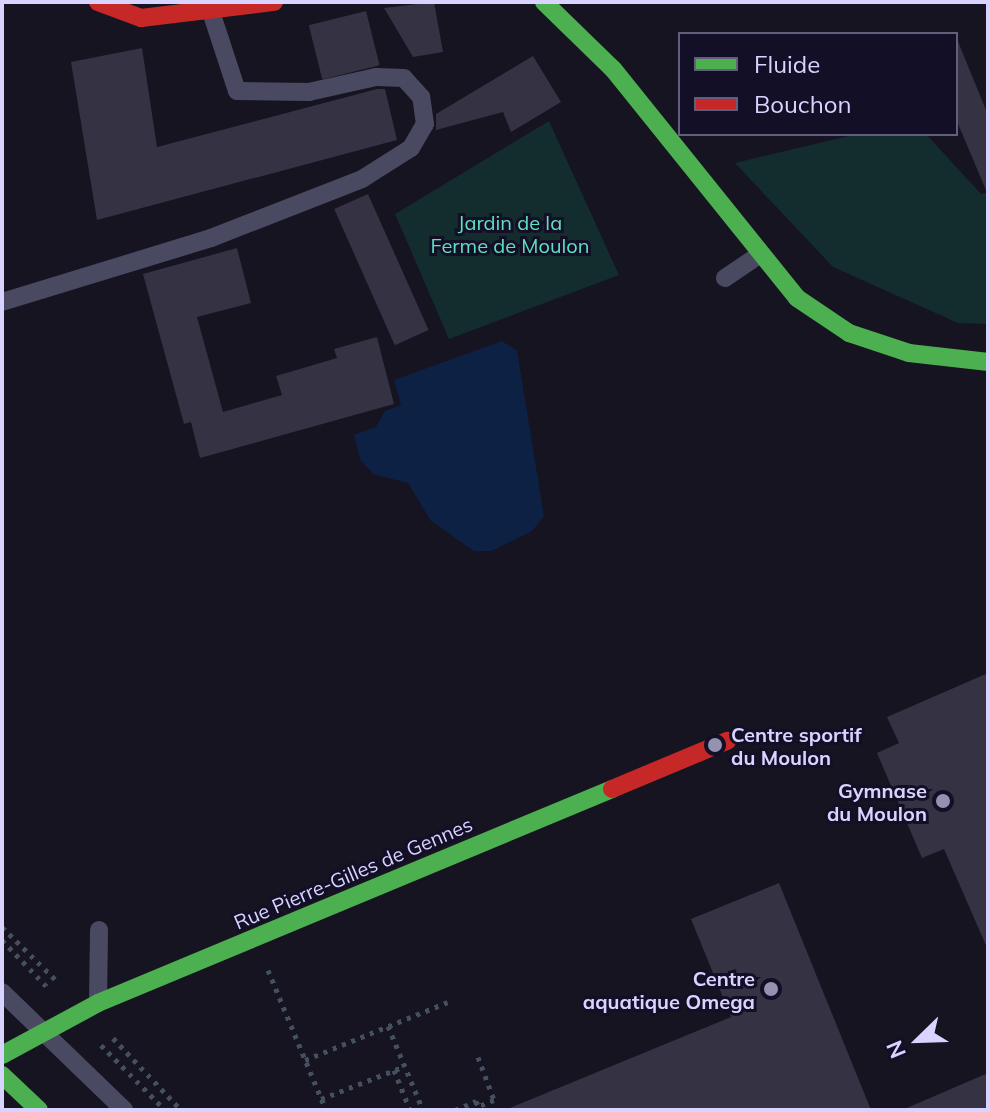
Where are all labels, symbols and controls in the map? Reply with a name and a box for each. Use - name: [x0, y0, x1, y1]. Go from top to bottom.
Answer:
- legend: [678, 32, 958, 136]
- text: Fluide: [754, 49, 820, 79]
- text: Bouchon: [754, 89, 852, 119]
- park label: Jardin de la Ferme de Moulon: [431, 211, 589, 258]
- place label: Centre sportif du Moulon: [731, 722, 862, 769]
- marker: Centre sportif du Moulon: [706, 736, 724, 754]
- place label: Gymnase du Moulon: [827, 778, 927, 825]
- marker: Gymnase du Moulon: [934, 792, 952, 810]
- street label: Rue Pierre-Gilles de Gennes: [230, 812, 476, 934]
- place label: Centre aquatique Omega: [583, 966, 755, 1013]
- marker: Centre aquatique Omega: [762, 980, 780, 998]
- north arrow: [878, 1000, 958, 1080]
- text: N: [880, 1036, 912, 1062]

